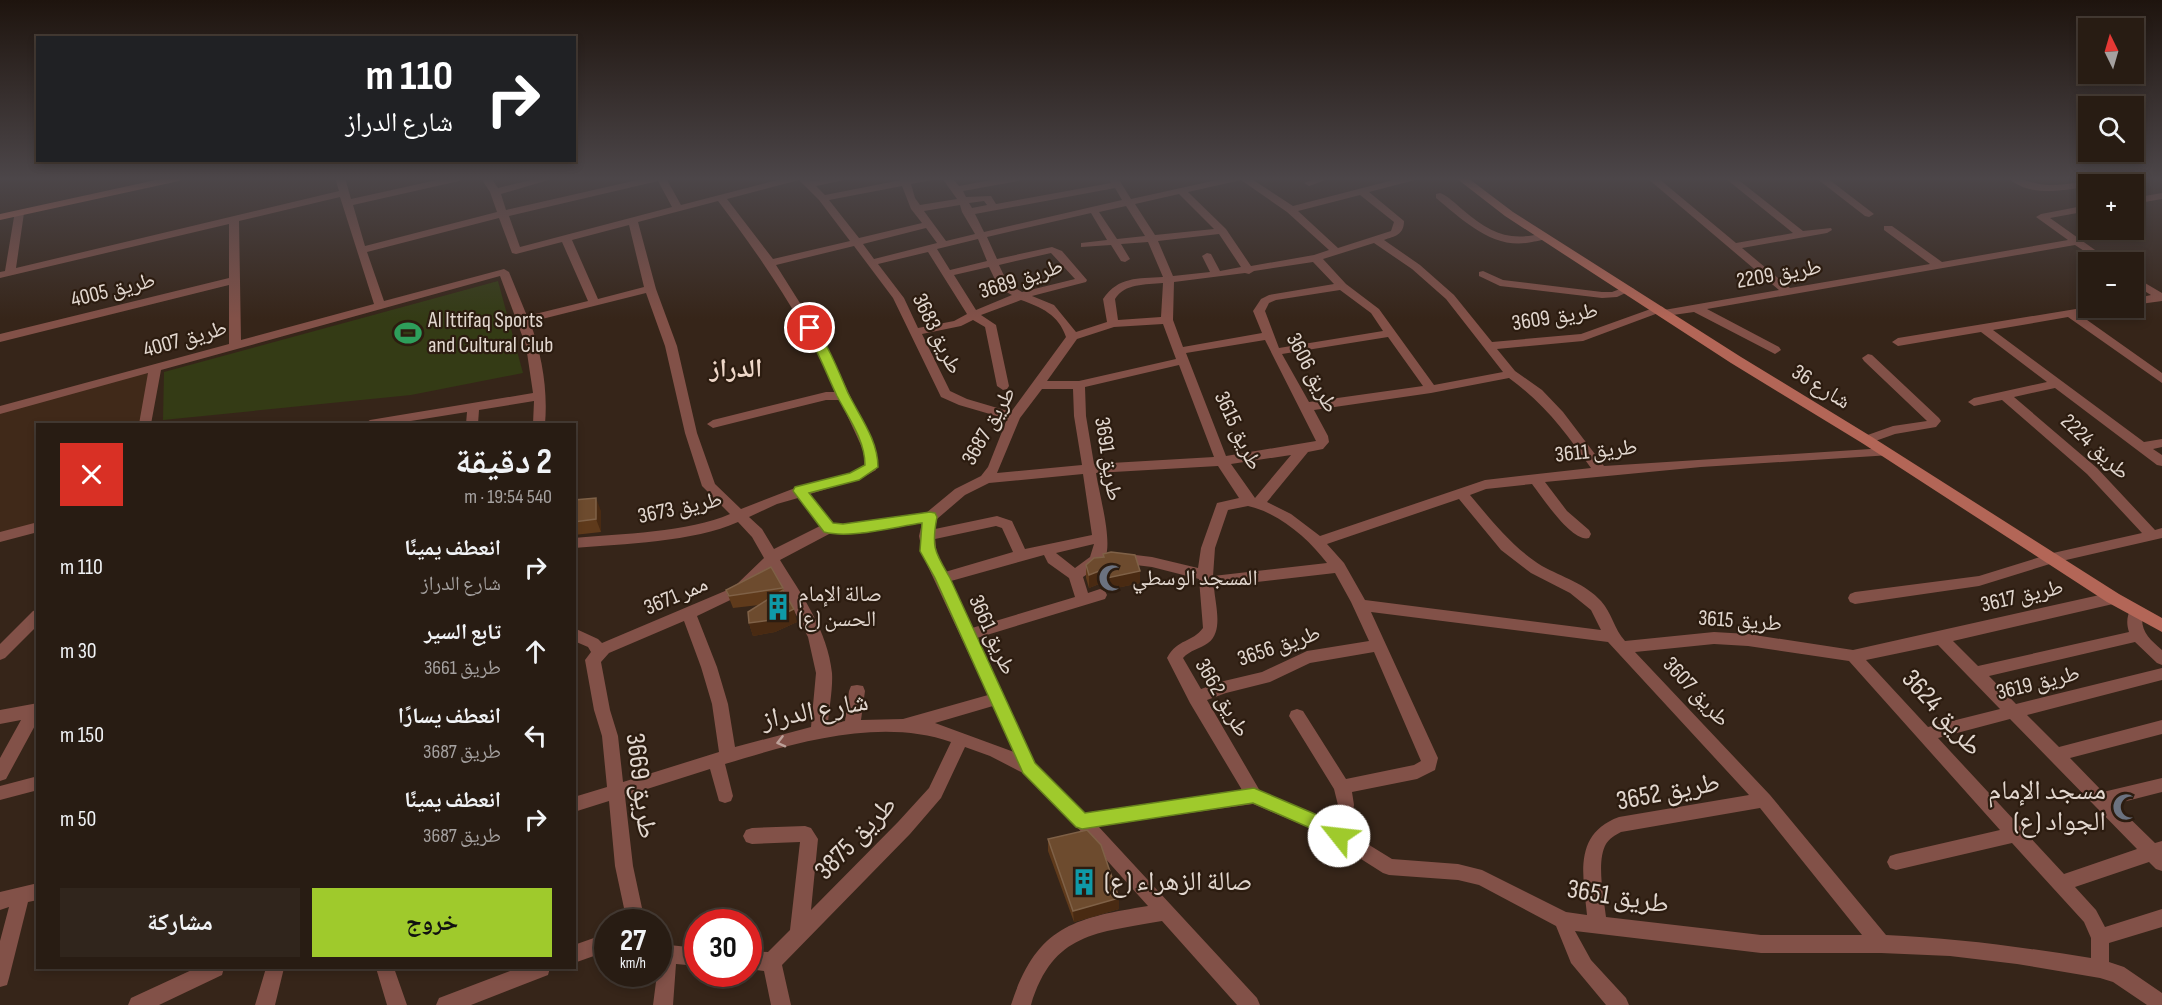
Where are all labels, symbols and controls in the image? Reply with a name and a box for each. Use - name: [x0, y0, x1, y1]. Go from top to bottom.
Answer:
- north arrow: [2078, 18, 2144, 84]
- map controls: [2078, 18, 2144, 318]
- text: 110 m: [366, 51, 453, 102]
- icon: right: [474, 60, 552, 138]
- button: search: [2078, 96, 2144, 162]
- text: شارع الدراز: [345, 107, 453, 139]
- button: +: [2078, 174, 2144, 240]
- button: −: [2078, 252, 2144, 318]
- street label: طريق 3689: [976, 253, 1066, 305]
- street label: طريق 2209: [1734, 253, 1824, 295]
- street label: طريق 4005: [68, 266, 158, 314]
- street label: طريق 3683: [906, 289, 968, 379]
- street label: طريق 3609: [1510, 297, 1600, 337]
- pin: [784, 302, 835, 353]
- place label: Al Ittifaq Sports and Cultural Club: [427, 307, 553, 359]
- icon: arrive: [793, 311, 826, 344]
- street label: طريق 4007: [140, 314, 230, 364]
- sports icon: Al Ittifaq Sports and Cultural Club: [393, 318, 423, 348]
- street label: طريق 3606: [1280, 328, 1344, 418]
- district label: الدراز: [709, 354, 762, 385]
- street label: شارع 36: [1787, 359, 1855, 415]
- street label: طريق 3687: [956, 382, 1022, 470]
- street label: طريق 3615: [1208, 387, 1268, 475]
- street label: طريق 2224: [2055, 408, 2135, 486]
- street label: طريق 3691: [1088, 415, 1128, 503]
- street label: طريق 3611: [1553, 433, 1639, 469]
- text: 2 دقيقة: [455, 441, 552, 484]
- button: close: [60, 443, 123, 506]
- text: 540 m · 19:54: [464, 485, 552, 509]
- street label: طريق 3673: [635, 486, 725, 530]
- text: انعطف يمينًا: [404, 535, 501, 562]
- icon: right: [519, 551, 552, 584]
- text: 110 m: [60, 554, 103, 581]
- mosque icon: المسجد الوسطي: [1097, 563, 1127, 593]
- place label: المسجد الوسطي: [1132, 565, 1258, 594]
- street label: ممر 3671: [640, 570, 712, 622]
- text: شارع الدراز: [421, 572, 501, 596]
- street label: طريق 3617: [1978, 573, 2066, 619]
- place label: صالة الإمام الحسن (ع): [798, 581, 882, 633]
- street label: طريق 3661: [962, 591, 1022, 679]
- building icon: صالة الإمام الحسن (ع): [763, 592, 793, 622]
- street label: طريق 3615: [1697, 605, 1783, 637]
- text: تابع السير: [424, 619, 501, 646]
- street label: طريق 3656: [1234, 619, 1324, 673]
- icon: ahead: [519, 635, 552, 668]
- text: 30 m: [60, 638, 97, 665]
- street label: طريق 3607: [1657, 651, 1735, 733]
- street label: طريق 3662: [1189, 654, 1255, 742]
- text: طريق 3661: [424, 656, 501, 680]
- street label: طريق 3619: [1994, 660, 2082, 706]
- street label: طريق 3624: [1895, 663, 1989, 763]
- street label: شارع الدراز: [758, 686, 871, 736]
- text: انعطف يسارًا: [398, 703, 501, 730]
- icon: left: [519, 719, 552, 752]
- text: 150 m: [60, 722, 104, 749]
- street label: طريق 3669: [619, 731, 663, 841]
- one-way arrow: [776, 734, 786, 747]
- text: طريق 3687: [423, 740, 501, 764]
- street label: طريق 3652: [1614, 766, 1722, 818]
- place label: مسجد الإمام الجواد (ع): [1988, 775, 2106, 838]
- text: انعطف يمينًا: [404, 787, 501, 814]
- street label: طريق 3875: [808, 789, 904, 887]
- mosque icon: مسجد الإمام الجواد (ع): [2111, 792, 2141, 822]
- icon: right: [519, 803, 552, 836]
- position arrow: [1307, 804, 1371, 868]
- text: 50 m: [60, 806, 96, 833]
- text: طريق 3687: [423, 824, 501, 848]
- place label: (ع) صالة الزهراء: [1104, 866, 1253, 898]
- building icon: (ع) صالة الزهراء: [1069, 867, 1099, 897]
- street label: طريق 3651: [1565, 873, 1671, 921]
- button: مشاركة: [60, 888, 300, 957]
- button: خروج: [312, 888, 552, 957]
- speed limit sign: 30: [684, 909, 762, 987]
- text: 27: [620, 923, 646, 959]
- text: km/h: [620, 954, 646, 973]

